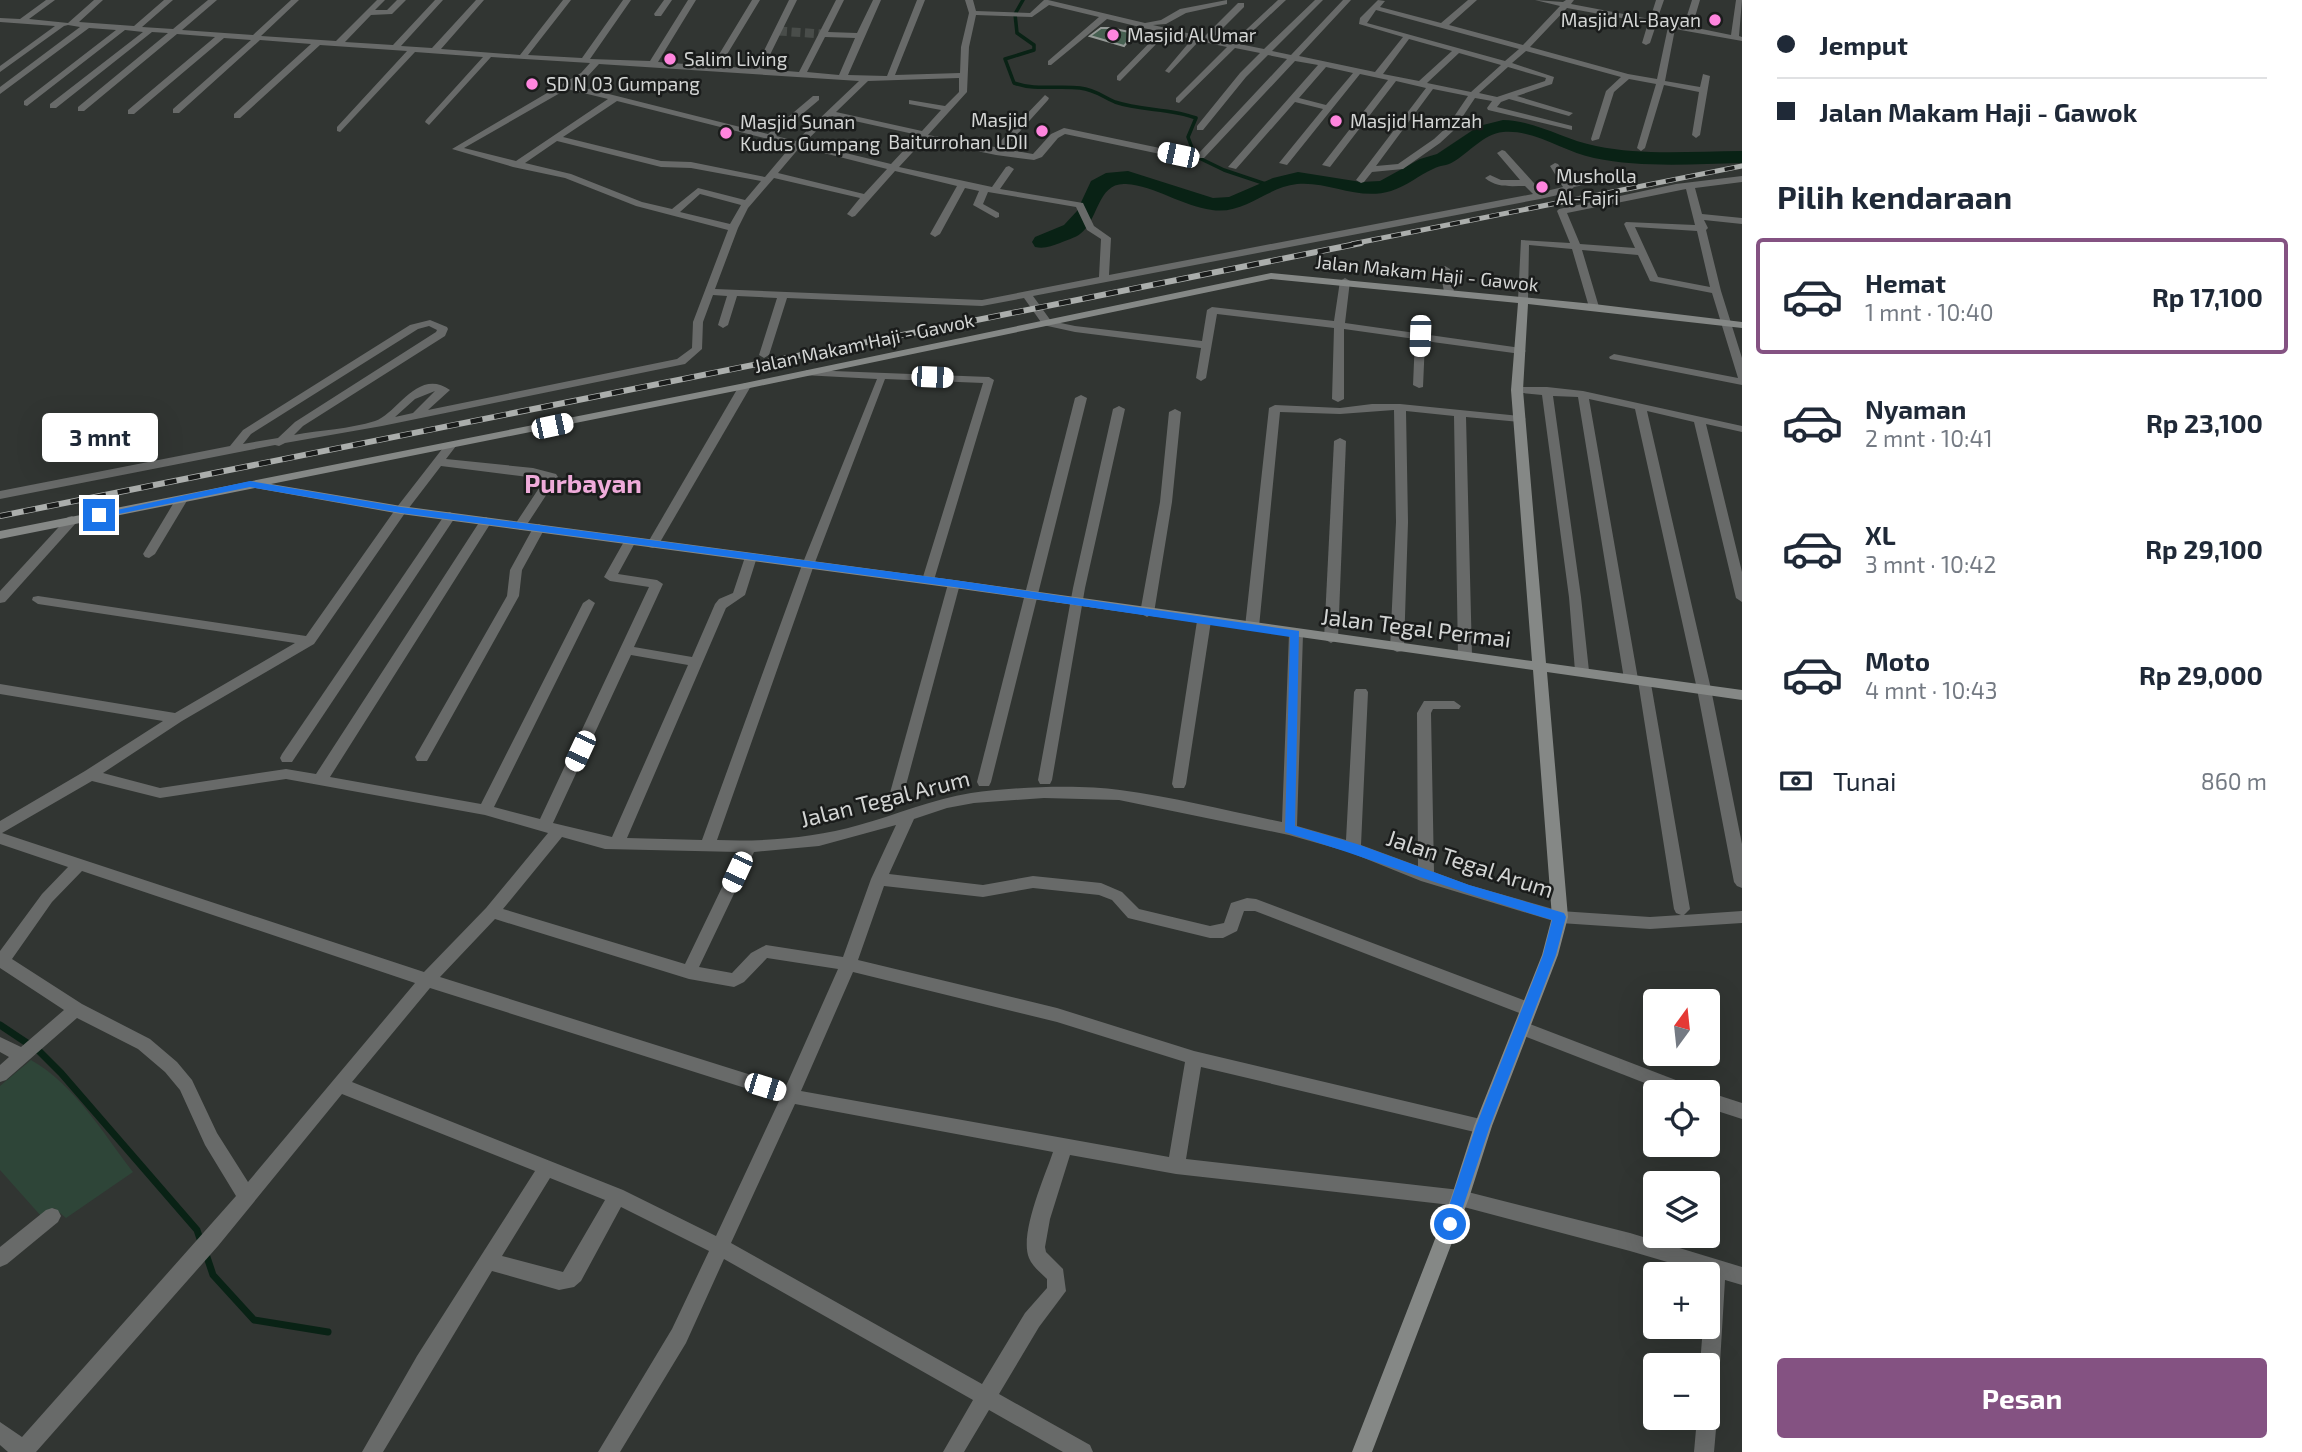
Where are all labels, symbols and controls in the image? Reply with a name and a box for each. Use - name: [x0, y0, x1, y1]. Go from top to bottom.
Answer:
- place label: Masjid Al-Bayan: [1561, 8, 1701, 31]
- marker: Masjid Al-Bayan: [1707, 12, 1723, 28]
- place label: Masjid Al Umar: [1127, 23, 1257, 46]
- marker: Masjid Al Umar: [1105, 27, 1121, 43]
- text: Jemput: [1819, 29, 1908, 60]
- place label: Salim Living: [684, 47, 788, 70]
- marker: Salim Living: [662, 51, 678, 67]
- place label: SD N 03 Gumpang: [546, 72, 700, 95]
- marker: SD N 03 Gumpang: [524, 76, 540, 92]
- text: Jalan Makam Haji - Gawok: [1819, 96, 2137, 127]
- place label: Masjid Baiturrohan LDII: [888, 108, 1028, 153]
- place label: Masjid Hamzah: [1350, 109, 1482, 132]
- place label: Masjid Sunan Kudus Gumpang: [740, 110, 880, 155]
- marker: Masjid Hamzah: [1328, 113, 1344, 129]
- marker: Masjid Baiturrohan LDII: [1034, 123, 1050, 139]
- marker: Masjid Sunan Kudus Gumpang: [718, 125, 734, 141]
- car: [1156, 140, 1201, 170]
- place label: Musholla Al-Fajri: [1556, 164, 1637, 209]
- text: Pilih kendaraan: [1777, 177, 2012, 215]
- marker: Musholla Al-Fajri: [1534, 179, 1550, 195]
- street label: Jalan Makam Haji - Gawok: [1314, 249, 1540, 296]
- icon: car: [1781, 265, 1844, 328]
- text: Hemat: [1865, 267, 1946, 298]
- text: Rp 17,100: [2152, 281, 2263, 312]
- text: 1 mnt · 10:40: [1865, 298, 1994, 326]
- street label: Jalan Makam Haji - Gawok: [752, 308, 976, 377]
- car: [1409, 315, 1432, 357]
- car: [911, 366, 954, 388]
- icon: car: [1781, 391, 1844, 454]
- text: Nyaman: [1865, 393, 1966, 424]
- text: Rp 23,100: [2146, 407, 2263, 438]
- car: [530, 411, 575, 441]
- callout: 3 mnt: [41, 414, 157, 462]
- text: 3 mnt: [69, 423, 131, 451]
- text: 2 mnt · 10:41: [1865, 424, 1993, 452]
- district label: Purbayan: [524, 467, 642, 499]
- route end: [83, 499, 115, 531]
- icon: car: [1781, 517, 1844, 580]
- text: XL: [1865, 519, 1896, 550]
- text: Rp 29,100: [2145, 533, 2263, 564]
- text: 3 mnt · 10:42: [1865, 550, 1996, 578]
- street label: Jalan Tegal Permai: [1320, 601, 1513, 653]
- icon: car: [1781, 643, 1844, 706]
- text: Moto: [1865, 645, 1930, 676]
- text: Rp 29,000: [2139, 659, 2263, 690]
- text: 4 mnt · 10:43: [1865, 676, 1998, 704]
- car: [562, 728, 599, 774]
- icon: cash: [1777, 762, 1815, 800]
- street label: Jalan Tegal Arum: [797, 763, 973, 833]
- text: Tunai: [1833, 765, 1896, 796]
- text: 860 m: [2201, 767, 2267, 795]
- street label: Jalan Tegal Arum: [1383, 823, 1557, 903]
- car: [719, 849, 756, 895]
- north arrow: [1643, 989, 1720, 1066]
- map controls: [1643, 989, 1720, 1430]
- car: [742, 1071, 789, 1103]
- button: locate: [1643, 1080, 1720, 1157]
- button: layers: [1643, 1171, 1720, 1248]
- route start: [1434, 1208, 1466, 1240]
- button: +: [1643, 1262, 1720, 1339]
- button: −: [1643, 1353, 1720, 1430]
- button: Pesan: [1777, 1358, 2267, 1438]

